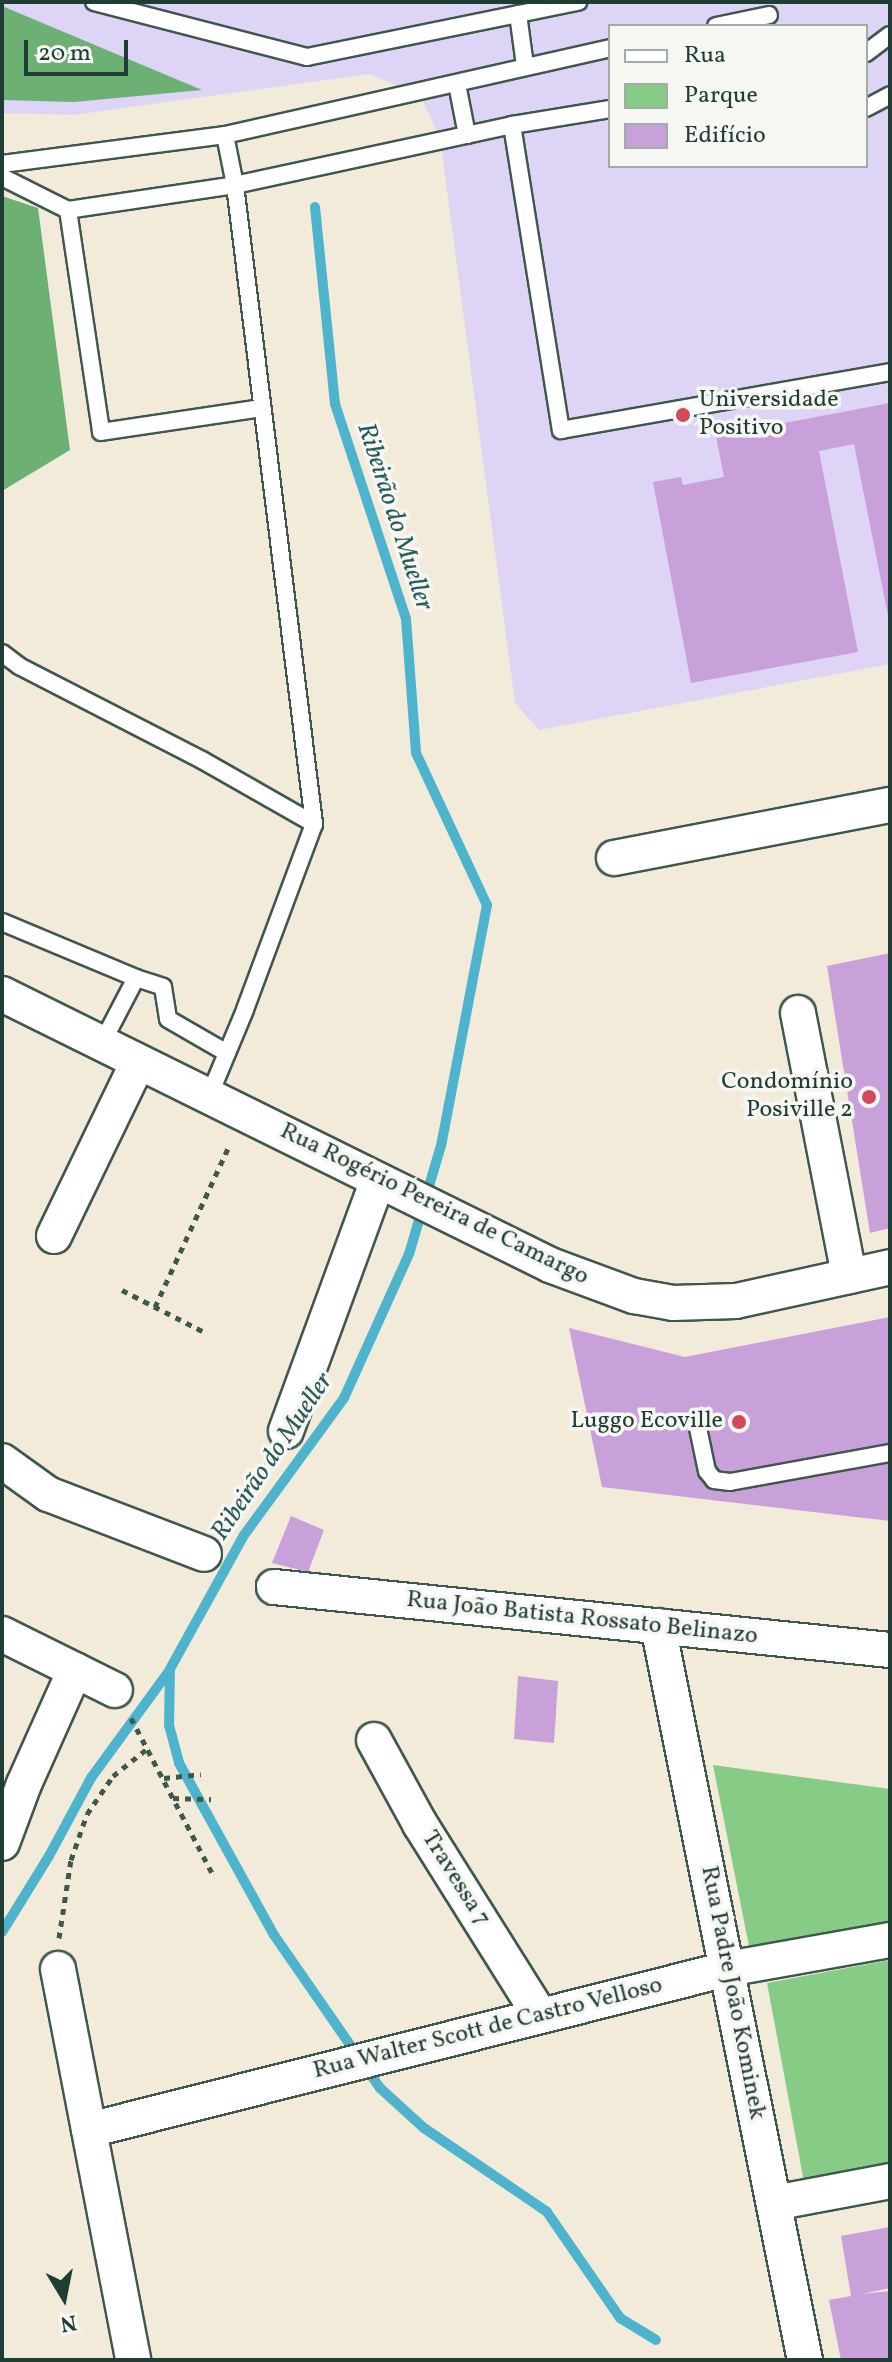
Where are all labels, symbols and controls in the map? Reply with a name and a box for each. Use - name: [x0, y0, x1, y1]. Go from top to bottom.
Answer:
- scale bar: [28, 24, 132, 74]
- legend: [608, 24, 868, 168]
- text: 20 m: [38, 37, 91, 71]
- text: Rua: [684, 39, 726, 73]
- text: Parque: [684, 79, 758, 113]
- text: Edifício: [684, 119, 766, 153]
- place label: Universidade Positivo: [699, 387, 839, 443]
- marker: Universidade Positivo: [674, 406, 692, 424]
- water label: Ribeirão do Mueller: [349, 419, 439, 615]
- place label: Condomínio Posiville 2: [721, 1069, 853, 1125]
- marker: Condomínio Posiville 2: [860, 1088, 878, 1106]
- street label: Rua Rogério Pereira de Camargo: [275, 1118, 593, 1292]
- water label: Ribeirão do Mueller: [205, 1367, 341, 1547]
- place label: Luggo Ecoville: [571, 1408, 723, 1436]
- marker: Luggo Ecoville: [730, 1413, 748, 1431]
- street label: Rua João Batista Rossato Belinazo: [405, 1586, 759, 1652]
- street label: Travessa 7: [414, 1826, 496, 1932]
- street label: Rua Padre João Kominek: [693, 1864, 771, 2122]
- street label: Rua Walter Scott de Castro Velloso: [310, 1971, 666, 2087]
- north arrow: [24, 2258, 104, 2338]
- text: N: [58, 2305, 79, 2339]

